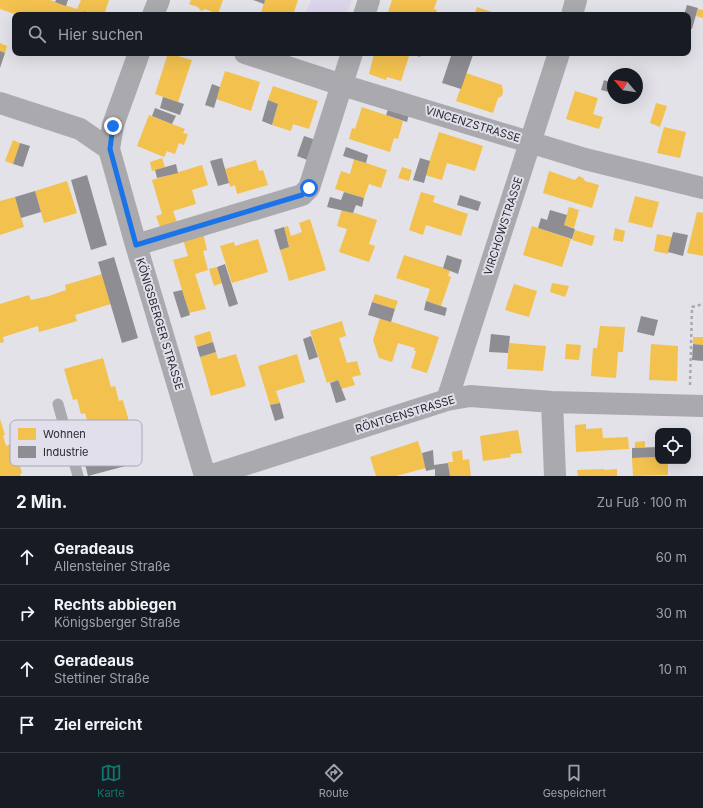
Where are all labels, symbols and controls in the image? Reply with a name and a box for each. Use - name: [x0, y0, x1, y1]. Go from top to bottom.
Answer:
- search box: [12, 12, 691, 56]
- icon: search: [26, 23, 48, 45]
- text: Hier suchen: [58, 25, 143, 44]
- north arrow: [607, 68, 643, 104]
- street label: VINCENZSTRASSE: [424, 103, 522, 145]
- route end: [104, 117, 122, 135]
- street label: VIRCHOWSTRASSE: [480, 175, 526, 277]
- route start: [300, 179, 318, 197]
- street label: KÖNIGSBERGER STRASSE: [133, 256, 187, 392]
- street label: RÖNTGENSTRASSE: [354, 392, 456, 436]
- legend: [10, 420, 142, 466]
- text: Wohnen: [43, 427, 86, 441]
- map controls: [655, 428, 691, 464]
- button: locate: [655, 428, 691, 464]
- text: Industrie: [43, 445, 89, 459]
- text: 2 Min.: [16, 492, 67, 512]
- text: Zu Fuß · 100 m: [597, 494, 687, 510]
- text: Geradeaus: [54, 539, 134, 558]
- icon: ahead: [16, 546, 38, 568]
- text: 60 m: [656, 549, 687, 565]
- text: Allensteiner Straße: [54, 558, 170, 574]
- text: Rechts abbiegen: [54, 595, 176, 614]
- icon: right: [16, 602, 38, 624]
- text: 30 m: [656, 605, 687, 621]
- text: Königsberger Straße: [54, 614, 180, 630]
- text: Geradeaus: [54, 651, 134, 670]
- icon: ahead: [16, 658, 38, 680]
- text: 10 m: [658, 661, 687, 677]
- text: Stettiner Straße: [54, 670, 150, 686]
- icon: arrive: [16, 714, 38, 736]
- text: Ziel erreicht: [54, 715, 142, 734]
- tab: Karte: [97, 762, 125, 800]
- tab: Route: [319, 762, 349, 800]
- tab: Gespeichert: [543, 762, 606, 800]

